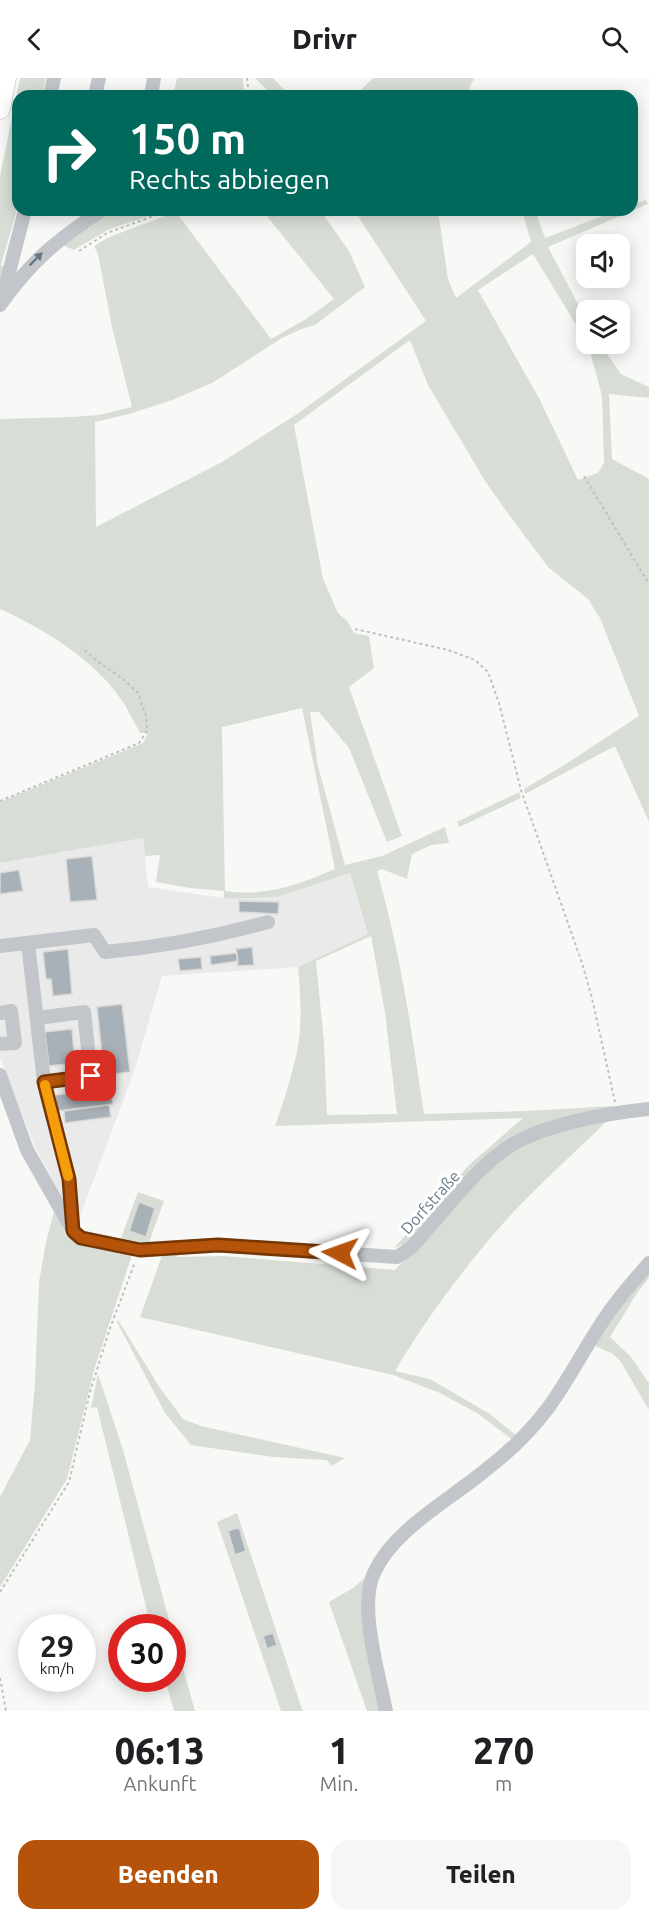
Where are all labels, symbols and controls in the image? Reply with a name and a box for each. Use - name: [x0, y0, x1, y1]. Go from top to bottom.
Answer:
- icon: back: [18, 23, 51, 56]
- icon: search: [598, 23, 631, 56]
- text: Drivr: [292, 24, 357, 54]
- icon: right: [30, 114, 108, 192]
- text: 150 m: [129, 115, 246, 162]
- text: Rechts abbiegen: [129, 164, 330, 194]
- map controls: [576, 234, 630, 354]
- button: sound: [576, 234, 630, 288]
- one-way arrow: [29, 253, 43, 267]
- button: layers: [576, 300, 630, 354]
- pin: [65, 1050, 116, 1101]
- icon: arrive: [74, 1059, 107, 1092]
- street label: Dorfstraße: [397, 1167, 463, 1237]
- position arrow: [308, 1221, 372, 1285]
- speed limit sign: 30: [108, 1614, 186, 1692]
- text: 29: [40, 1629, 74, 1663]
- text: km/h: [40, 1660, 74, 1677]
- text: 06:13: [115, 1730, 205, 1771]
- text: 1: [329, 1730, 349, 1771]
- text: 270: [473, 1730, 534, 1771]
- text: Ankunft: [123, 1772, 196, 1795]
- text: Min.: [320, 1772, 358, 1795]
- text: m: [495, 1772, 512, 1795]
- button: Beenden: [18, 1840, 319, 1909]
- button: Teilen: [331, 1840, 631, 1909]

